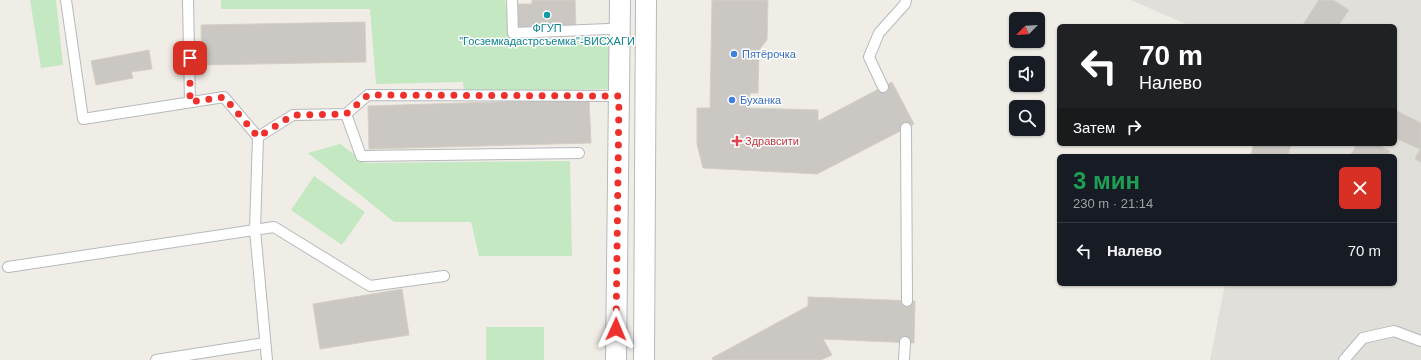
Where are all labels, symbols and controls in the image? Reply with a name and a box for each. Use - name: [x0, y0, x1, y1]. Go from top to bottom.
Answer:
- marker: ФГУП "Госземкадастрсъемка"-ВИСХАГИ: [542, 10, 552, 20]
- north arrow: [1009, 12, 1045, 48]
- map controls: [1009, 12, 1045, 136]
- place label: ФГУП "Госземкадастрсъемка"-ВИСХАГИ: [459, 22, 635, 47]
- icon: left: [1073, 40, 1125, 92]
- text: 70 m: [1139, 40, 1203, 71]
- pin: [173, 41, 207, 75]
- icon: arrive: [179, 47, 201, 69]
- place label: Пятёрочка: [742, 48, 797, 60]
- marker: Пятёрочка: [729, 49, 739, 59]
- button: sound: [1009, 56, 1045, 92]
- text: Налево: [1139, 73, 1202, 93]
- place label: Буханка: [740, 94, 782, 106]
- marker: Буханка: [727, 95, 737, 105]
- button: search: [1009, 100, 1045, 136]
- icon: right: [1123, 116, 1145, 138]
- text: Затем: [1073, 119, 1115, 136]
- place label: Здравсити: [745, 135, 799, 147]
- marker: Здравсити: [732, 136, 742, 146]
- text: 3 мин: [1073, 167, 1140, 194]
- button: close: [1339, 167, 1381, 209]
- text: 230 m · 21:14: [1073, 196, 1153, 211]
- icon: left: [1073, 240, 1095, 262]
- text: Налево: [1107, 242, 1162, 259]
- text: 70 m: [1348, 242, 1381, 259]
- position arrow: [595, 308, 637, 350]

